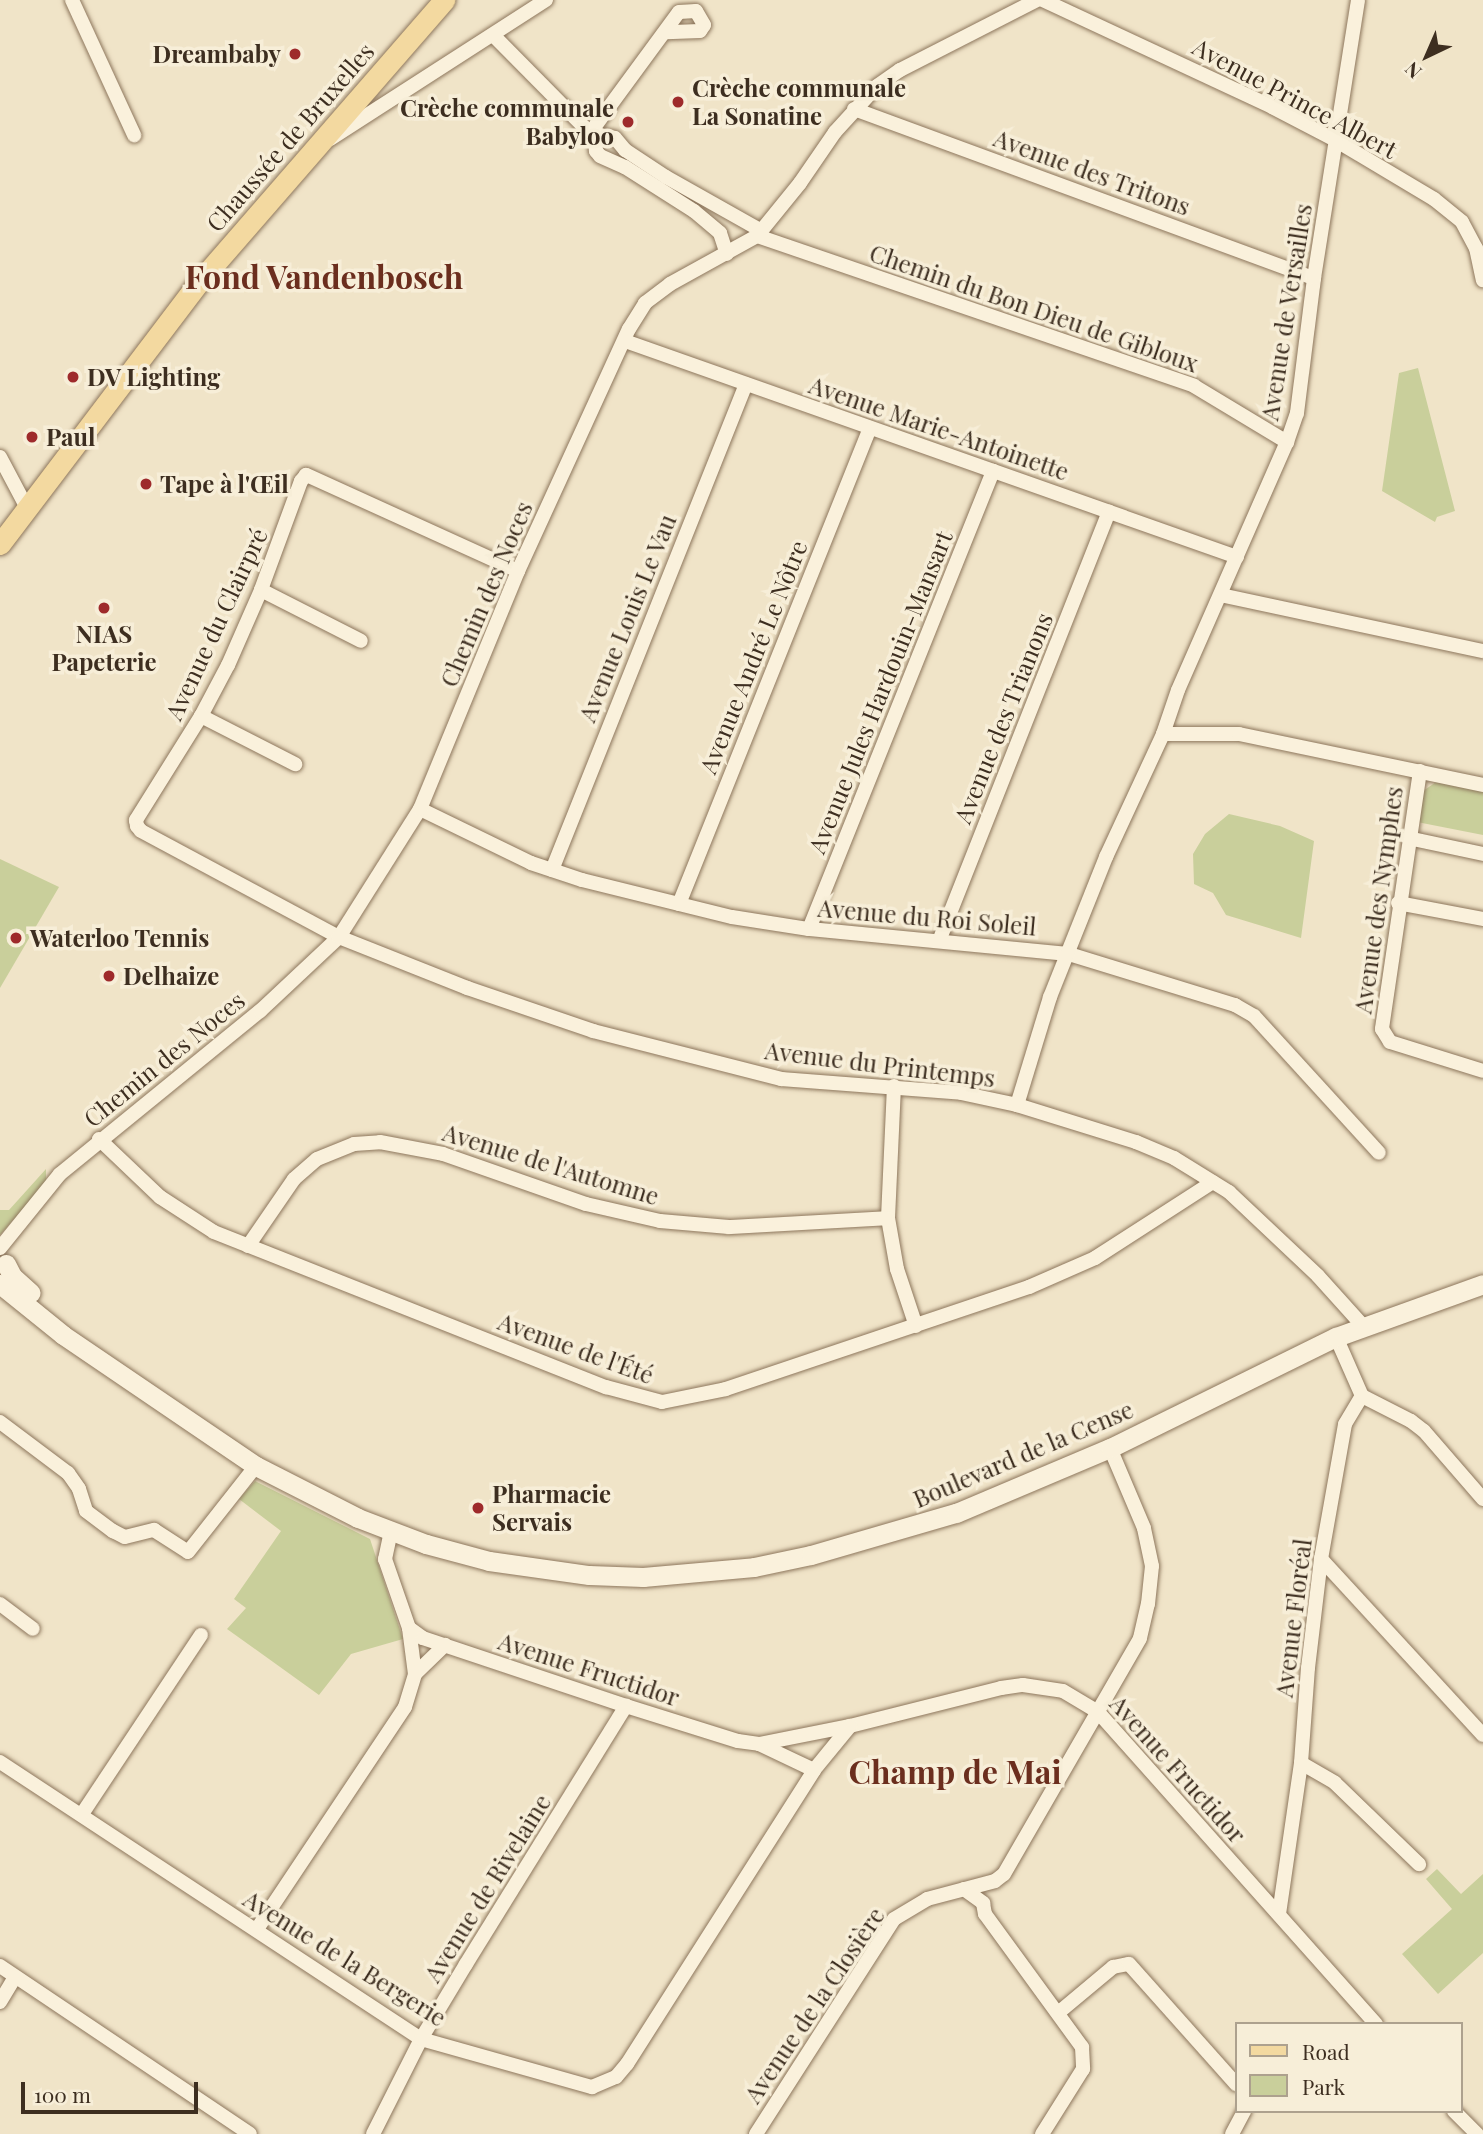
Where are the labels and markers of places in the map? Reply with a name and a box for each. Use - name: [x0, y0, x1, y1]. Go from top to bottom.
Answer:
- place label: Dreambaby: [153, 40, 281, 68]
- marker: Dreambaby: [287, 46, 303, 62]
- place label: Crèche communale La Sonatine: [692, 74, 906, 130]
- place label: Crèche communale Babyloo: [400, 94, 614, 150]
- marker: Crèche communale La Sonatine: [670, 94, 686, 110]
- marker: Crèche communale Babyloo: [620, 114, 636, 130]
- place label: DV Lighting: [87, 363, 221, 391]
- marker: DV Lighting: [65, 369, 81, 385]
- place label: Paul: [46, 423, 96, 451]
- marker: Paul: [24, 429, 40, 445]
- place label: Tape à l'Œil: [160, 470, 289, 498]
- marker: Tape à l'Œil: [138, 476, 154, 492]
- marker: NIAS Papeterie: [96, 600, 112, 616]
- place label: NIAS Papeterie: [51, 620, 157, 676]
- place label: Waterloo Tennis: [30, 924, 210, 952]
- marker: Waterloo Tennis: [8, 930, 24, 946]
- place label: Delhaize: [123, 962, 219, 990]
- marker: Delhaize: [101, 968, 117, 984]
- place label: Pharmacie Servais: [492, 1480, 611, 1536]
- marker: Pharmacie Servais: [470, 1500, 486, 1516]

